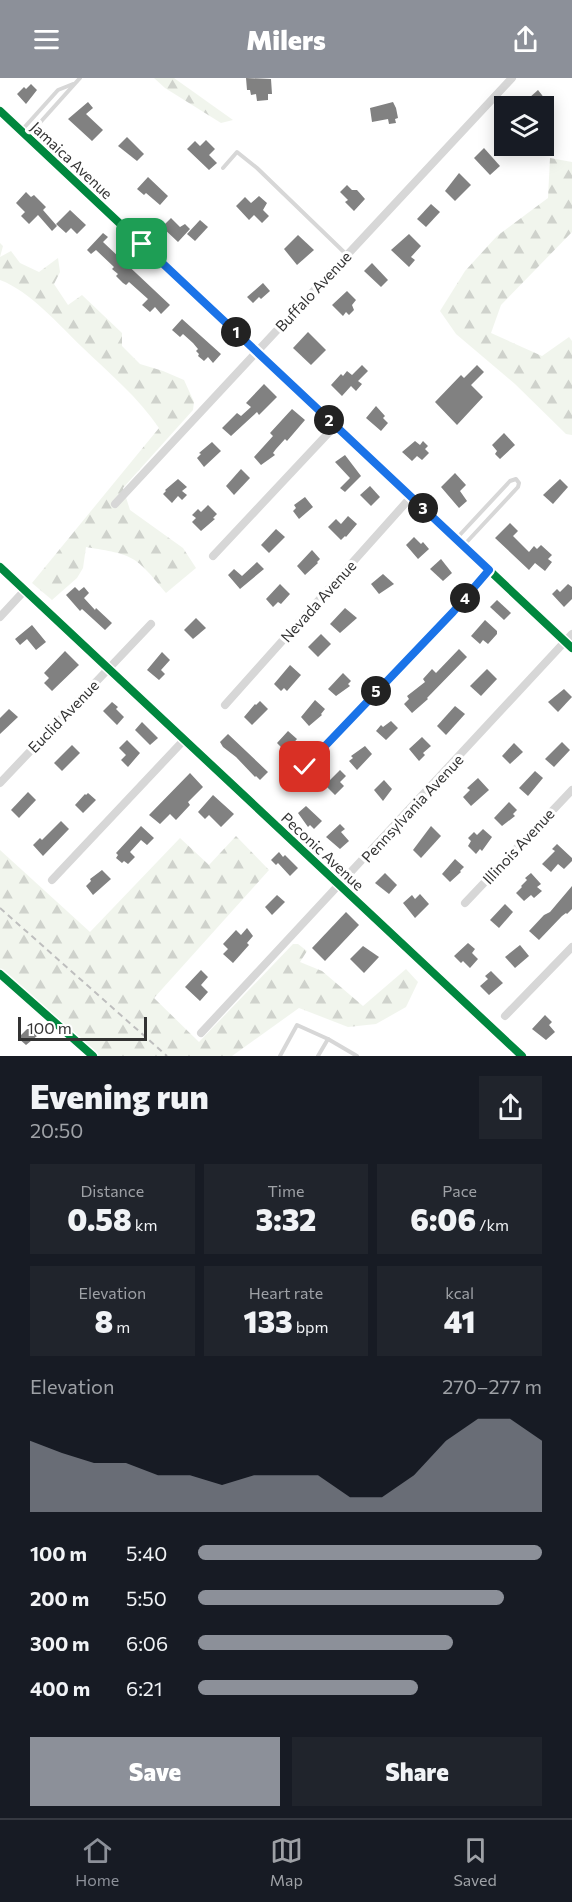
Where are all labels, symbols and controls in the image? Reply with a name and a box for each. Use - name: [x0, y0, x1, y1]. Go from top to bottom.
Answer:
- icon: menu: [30, 23, 63, 56]
- text: Milers: [246, 23, 326, 56]
- icon: share: [509, 23, 542, 56]
- map controls: [494, 96, 554, 156]
- button: layers: [494, 96, 554, 156]
- street label: Jamaica Avenue: [27, 118, 117, 202]
- pin: [116, 218, 167, 269]
- icon: arrive: [125, 227, 158, 260]
- street label: Buffalo Avenue: [271, 247, 355, 335]
- pin: 1: [221, 317, 251, 347]
- text: 1: [232, 322, 240, 341]
- pin: 2: [314, 405, 344, 435]
- text: 2: [324, 410, 334, 429]
- pin: 3: [408, 493, 438, 523]
- text: 3: [418, 498, 428, 517]
- street label: Nevada Avenue: [277, 556, 359, 646]
- pin: 4: [450, 583, 480, 613]
- text: 4: [460, 588, 470, 607]
- street label: Euclid Avenue: [24, 676, 102, 756]
- pin: 5: [361, 676, 391, 706]
- text: 5: [371, 681, 381, 700]
- pin: [279, 741, 330, 792]
- icon: check: [288, 750, 321, 783]
- street label: Pennsylvania Avenue: [357, 750, 467, 866]
- street label: Illinois Avenue: [478, 804, 558, 888]
- street label: Peconic Avenue: [278, 808, 368, 894]
- scale bar: [18, 1014, 147, 1042]
- text: 100 m: [27, 1018, 72, 1037]
- text: Evening run: [30, 1075, 209, 1116]
- button: share: [479, 1076, 542, 1139]
- text: 20:50: [30, 1118, 83, 1142]
- text: Distance: [81, 1181, 144, 1200]
- text: Time: [268, 1181, 304, 1200]
- text: Pace: [442, 1181, 477, 1200]
- text: 0.58: [67, 1200, 132, 1237]
- text: 3:32: [256, 1200, 316, 1237]
- text: 6:06: [410, 1200, 476, 1237]
- text: km: [132, 1215, 157, 1234]
- text: /km: [476, 1215, 509, 1234]
- text: Elevation: [79, 1283, 146, 1302]
- text: Heart rate: [249, 1283, 323, 1302]
- text: kcal: [445, 1283, 474, 1302]
- text: 8: [94, 1302, 113, 1339]
- text: 133: [243, 1302, 293, 1339]
- text: 41: [444, 1302, 476, 1339]
- text: m: [113, 1317, 130, 1336]
- text: bpm: [293, 1317, 329, 1336]
- text: Elevation: [30, 1374, 115, 1398]
- text: 270–277 m: [442, 1374, 542, 1398]
- text: 100 m: [30, 1541, 87, 1565]
- text: 5:40: [126, 1541, 167, 1565]
- text: 200 m: [30, 1586, 89, 1610]
- text: 5:50: [126, 1586, 167, 1610]
- text: 300 m: [30, 1631, 90, 1655]
- text: 6:06: [126, 1631, 168, 1655]
- text: 400 m: [30, 1676, 90, 1700]
- text: 6:21: [126, 1676, 163, 1700]
- button: Save: [30, 1737, 280, 1806]
- button: Share: [292, 1737, 542, 1806]
- tab: Home: [75, 1834, 119, 1889]
- tab: Map: [270, 1834, 303, 1889]
- tab: Saved: [453, 1834, 497, 1889]

